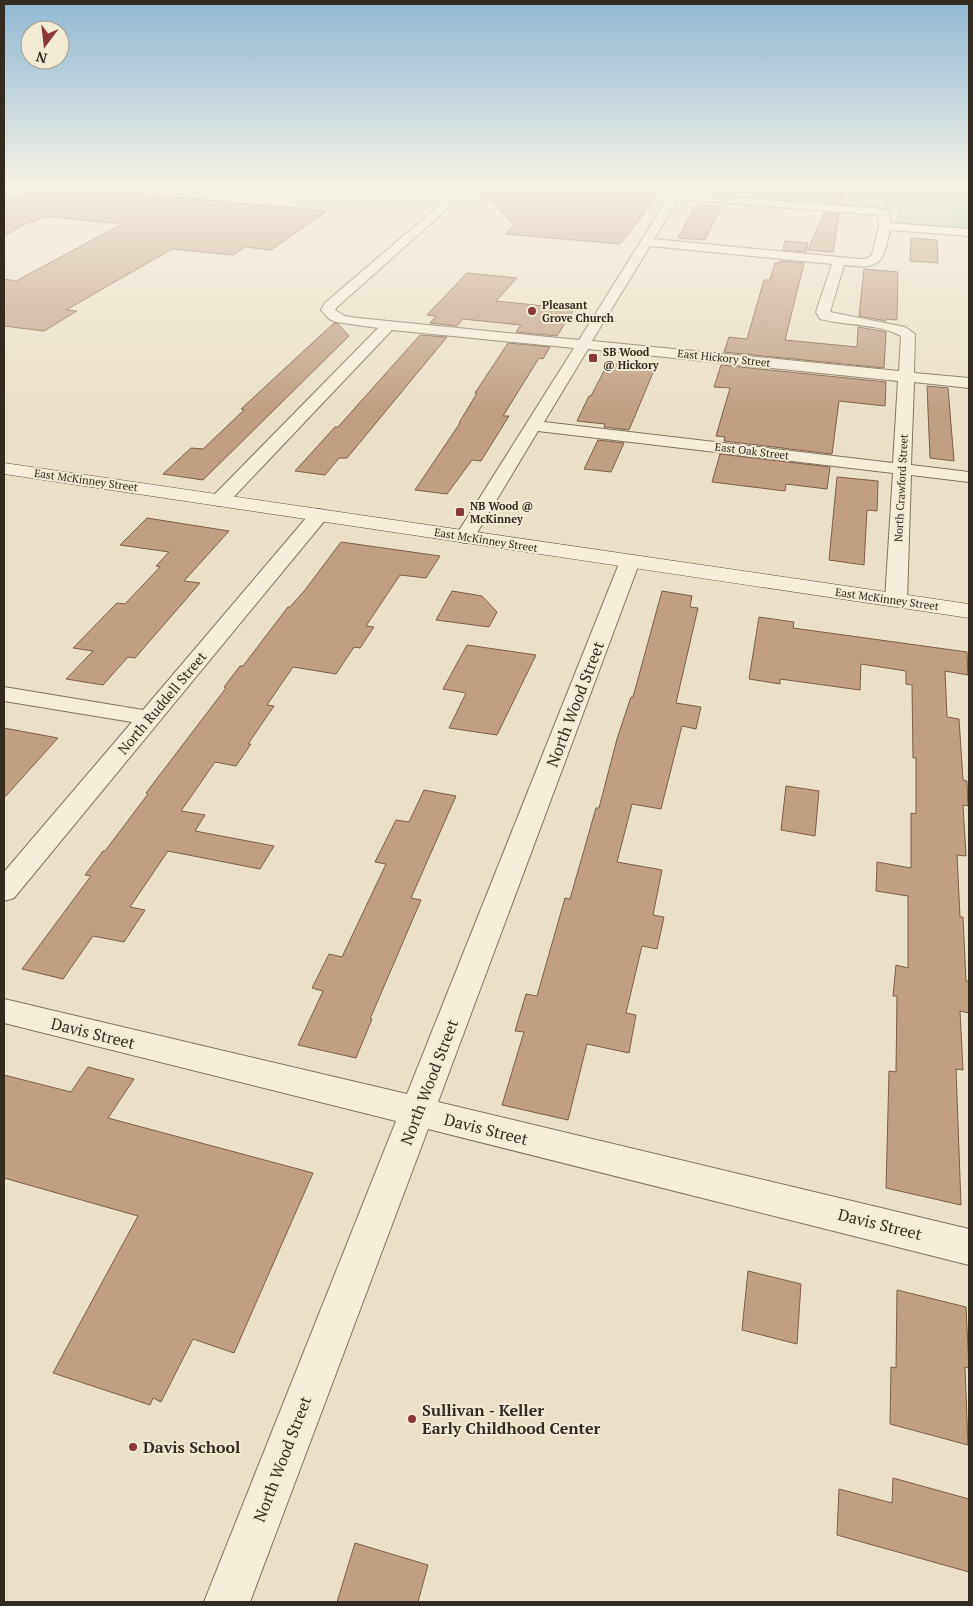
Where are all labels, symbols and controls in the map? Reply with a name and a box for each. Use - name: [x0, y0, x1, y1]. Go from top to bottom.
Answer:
- north arrow: [20, 20, 70, 70]
- text: N: [34, 47, 49, 69]
- place label: Pleasant Grove Church: [542, 298, 614, 325]
- marker: Pleasant Grove Church: [526, 305, 538, 317]
- place label: SB Wood @ Hickory: [603, 345, 659, 372]
- street label: East Hickory Street: [677, 346, 771, 370]
- marker: SB Wood @ Hickory: [587, 352, 599, 364]
- street label: North Crawford Street: [891, 433, 911, 543]
- street label: East Oak Street: [714, 439, 790, 463]
- street label: East McKinney Street: [33, 466, 139, 494]
- place label: NB Wood @ McKinney: [470, 499, 533, 526]
- marker: NB Wood @ McKinney: [454, 506, 466, 518]
- street label: East McKinney Street: [433, 525, 539, 555]
- street label: East McKinney Street: [834, 585, 940, 613]
- street label: North Wood Street: [541, 638, 609, 770]
- street label: North Ruddell Street: [113, 647, 211, 758]
- street label: Davis Street: [49, 1012, 137, 1054]
- street label: North Wood Street: [395, 1016, 463, 1148]
- street label: Davis Street: [442, 1108, 530, 1150]
- street label: Davis Street: [836, 1203, 924, 1245]
- street label: North Wood Street: [248, 1393, 316, 1525]
- place label: Sullivan - Keller Early Childhood Center: [422, 1399, 601, 1439]
- marker: Sullivan - Keller Early Childhood Center: [406, 1413, 418, 1425]
- place label: Davis School: [143, 1436, 240, 1458]
- marker: Davis School: [127, 1441, 139, 1453]

